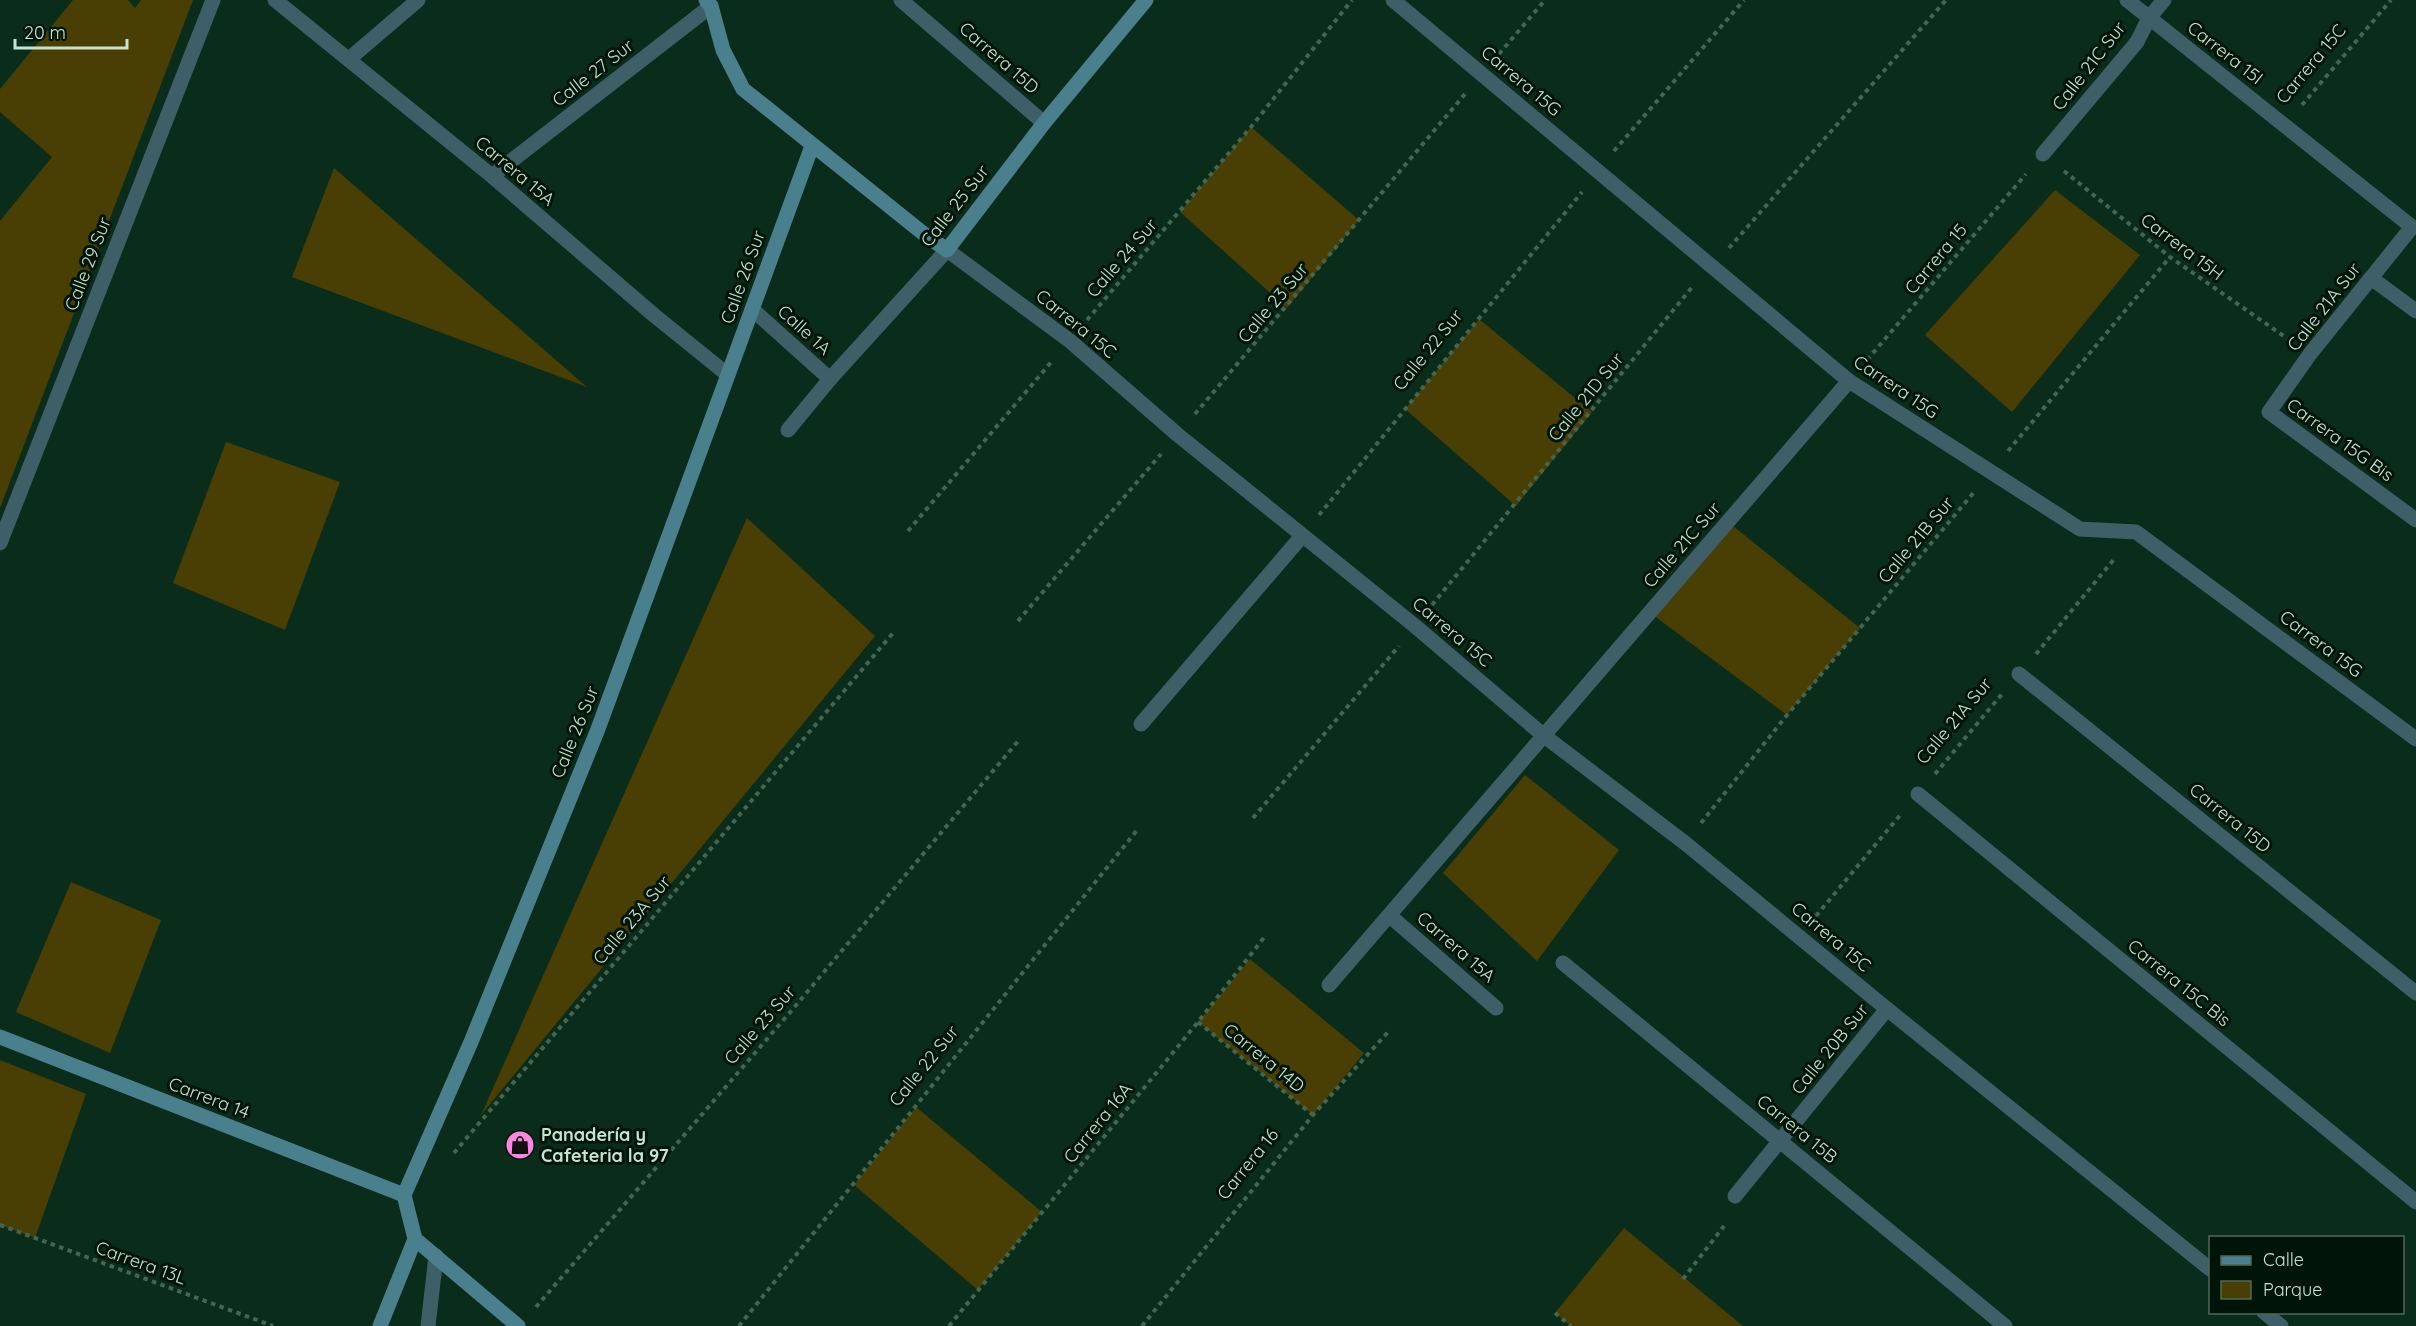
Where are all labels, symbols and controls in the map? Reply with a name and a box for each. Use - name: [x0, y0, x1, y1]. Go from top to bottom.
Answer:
- scale bar: [15, 12, 128, 50]
- street label: Carrera 15I: [2183, 16, 2268, 89]
- street label: Carrera 15D: [955, 17, 1044, 99]
- street label: Calle 21C Sur: [2047, 17, 2130, 115]
- street label: Carrera 15C: [2271, 19, 2351, 108]
- text: 20 m: [24, 21, 66, 44]
- street label: Calle 27 Sur: [547, 34, 638, 112]
- street label: Carrera 15G: [1476, 40, 1566, 121]
- street label: Carrera 15A: [471, 131, 560, 211]
- street label: Calle 25 Sur: [915, 160, 994, 251]
- street label: Carrera 15H: [2136, 208, 2228, 285]
- street label: Calle 24 Sur: [1081, 213, 1162, 302]
- street label: Calle 29 Sur: [59, 214, 116, 314]
- street label: Carrera 15: [1899, 219, 1972, 299]
- street label: Calle 26 Sur: [715, 227, 770, 327]
- street label: Calle 23 Sur: [1232, 258, 1313, 347]
- street label: Calle 21A Sur: [2282, 258, 2365, 356]
- street label: Carrera 15C: [1031, 284, 1121, 363]
- street label: Calle 1A: [773, 300, 836, 360]
- street label: Calle 22 Sur: [1388, 304, 1467, 395]
- street label: Calle 21D Sur: [1543, 348, 1628, 446]
- street label: Carrera 15G: [1849, 350, 1943, 423]
- street label: Carrera 15G Bis: [2282, 393, 2398, 486]
- street label: Calle 21B Sur: [1873, 491, 1959, 588]
- street label: Calle 21C Sur: [1638, 497, 1725, 592]
- street label: Carrera 15C: [1408, 592, 1497, 672]
- street label: Carrera 15G: [2275, 605, 2367, 682]
- street label: Calle 21A Sur: [1911, 673, 1997, 769]
- street label: Calle 26 Sur: [546, 682, 604, 781]
- street label: Carrera 15D: [2185, 778, 2276, 857]
- street label: Calle 23A Sur: [588, 870, 676, 969]
- street label: Carrera 15C: [1787, 897, 1876, 977]
- street label: Carrera 15A: [1412, 906, 1501, 987]
- street label: Carrera 15C Bis: [2123, 934, 2236, 1031]
- street label: Calle 23 Sur: [719, 980, 800, 1069]
- street label: Calle 20B Sur: [1786, 998, 1873, 1099]
- street label: Carrera 14D: [1219, 1018, 1310, 1097]
- street label: Calle 22 Sur: [884, 1020, 963, 1111]
- street label: Carrera 14: [166, 1072, 253, 1123]
- street label: Carrera 16A: [1058, 1078, 1137, 1168]
- street label: Carrera 15B: [1752, 1089, 1842, 1168]
- place label: Panadería y Cafeteria la 97: [541, 1123, 669, 1167]
- street label: Carrera 16: [1212, 1123, 1284, 1204]
- shop icon: Panadería y Cafeteria la 97: [504, 1129, 536, 1161]
- street label: Carrera 13L: [93, 1236, 190, 1290]
- legend: [2209, 1236, 2404, 1314]
- text: Calle: [2263, 1248, 2304, 1271]
- text: Parque: [2263, 1278, 2322, 1301]

